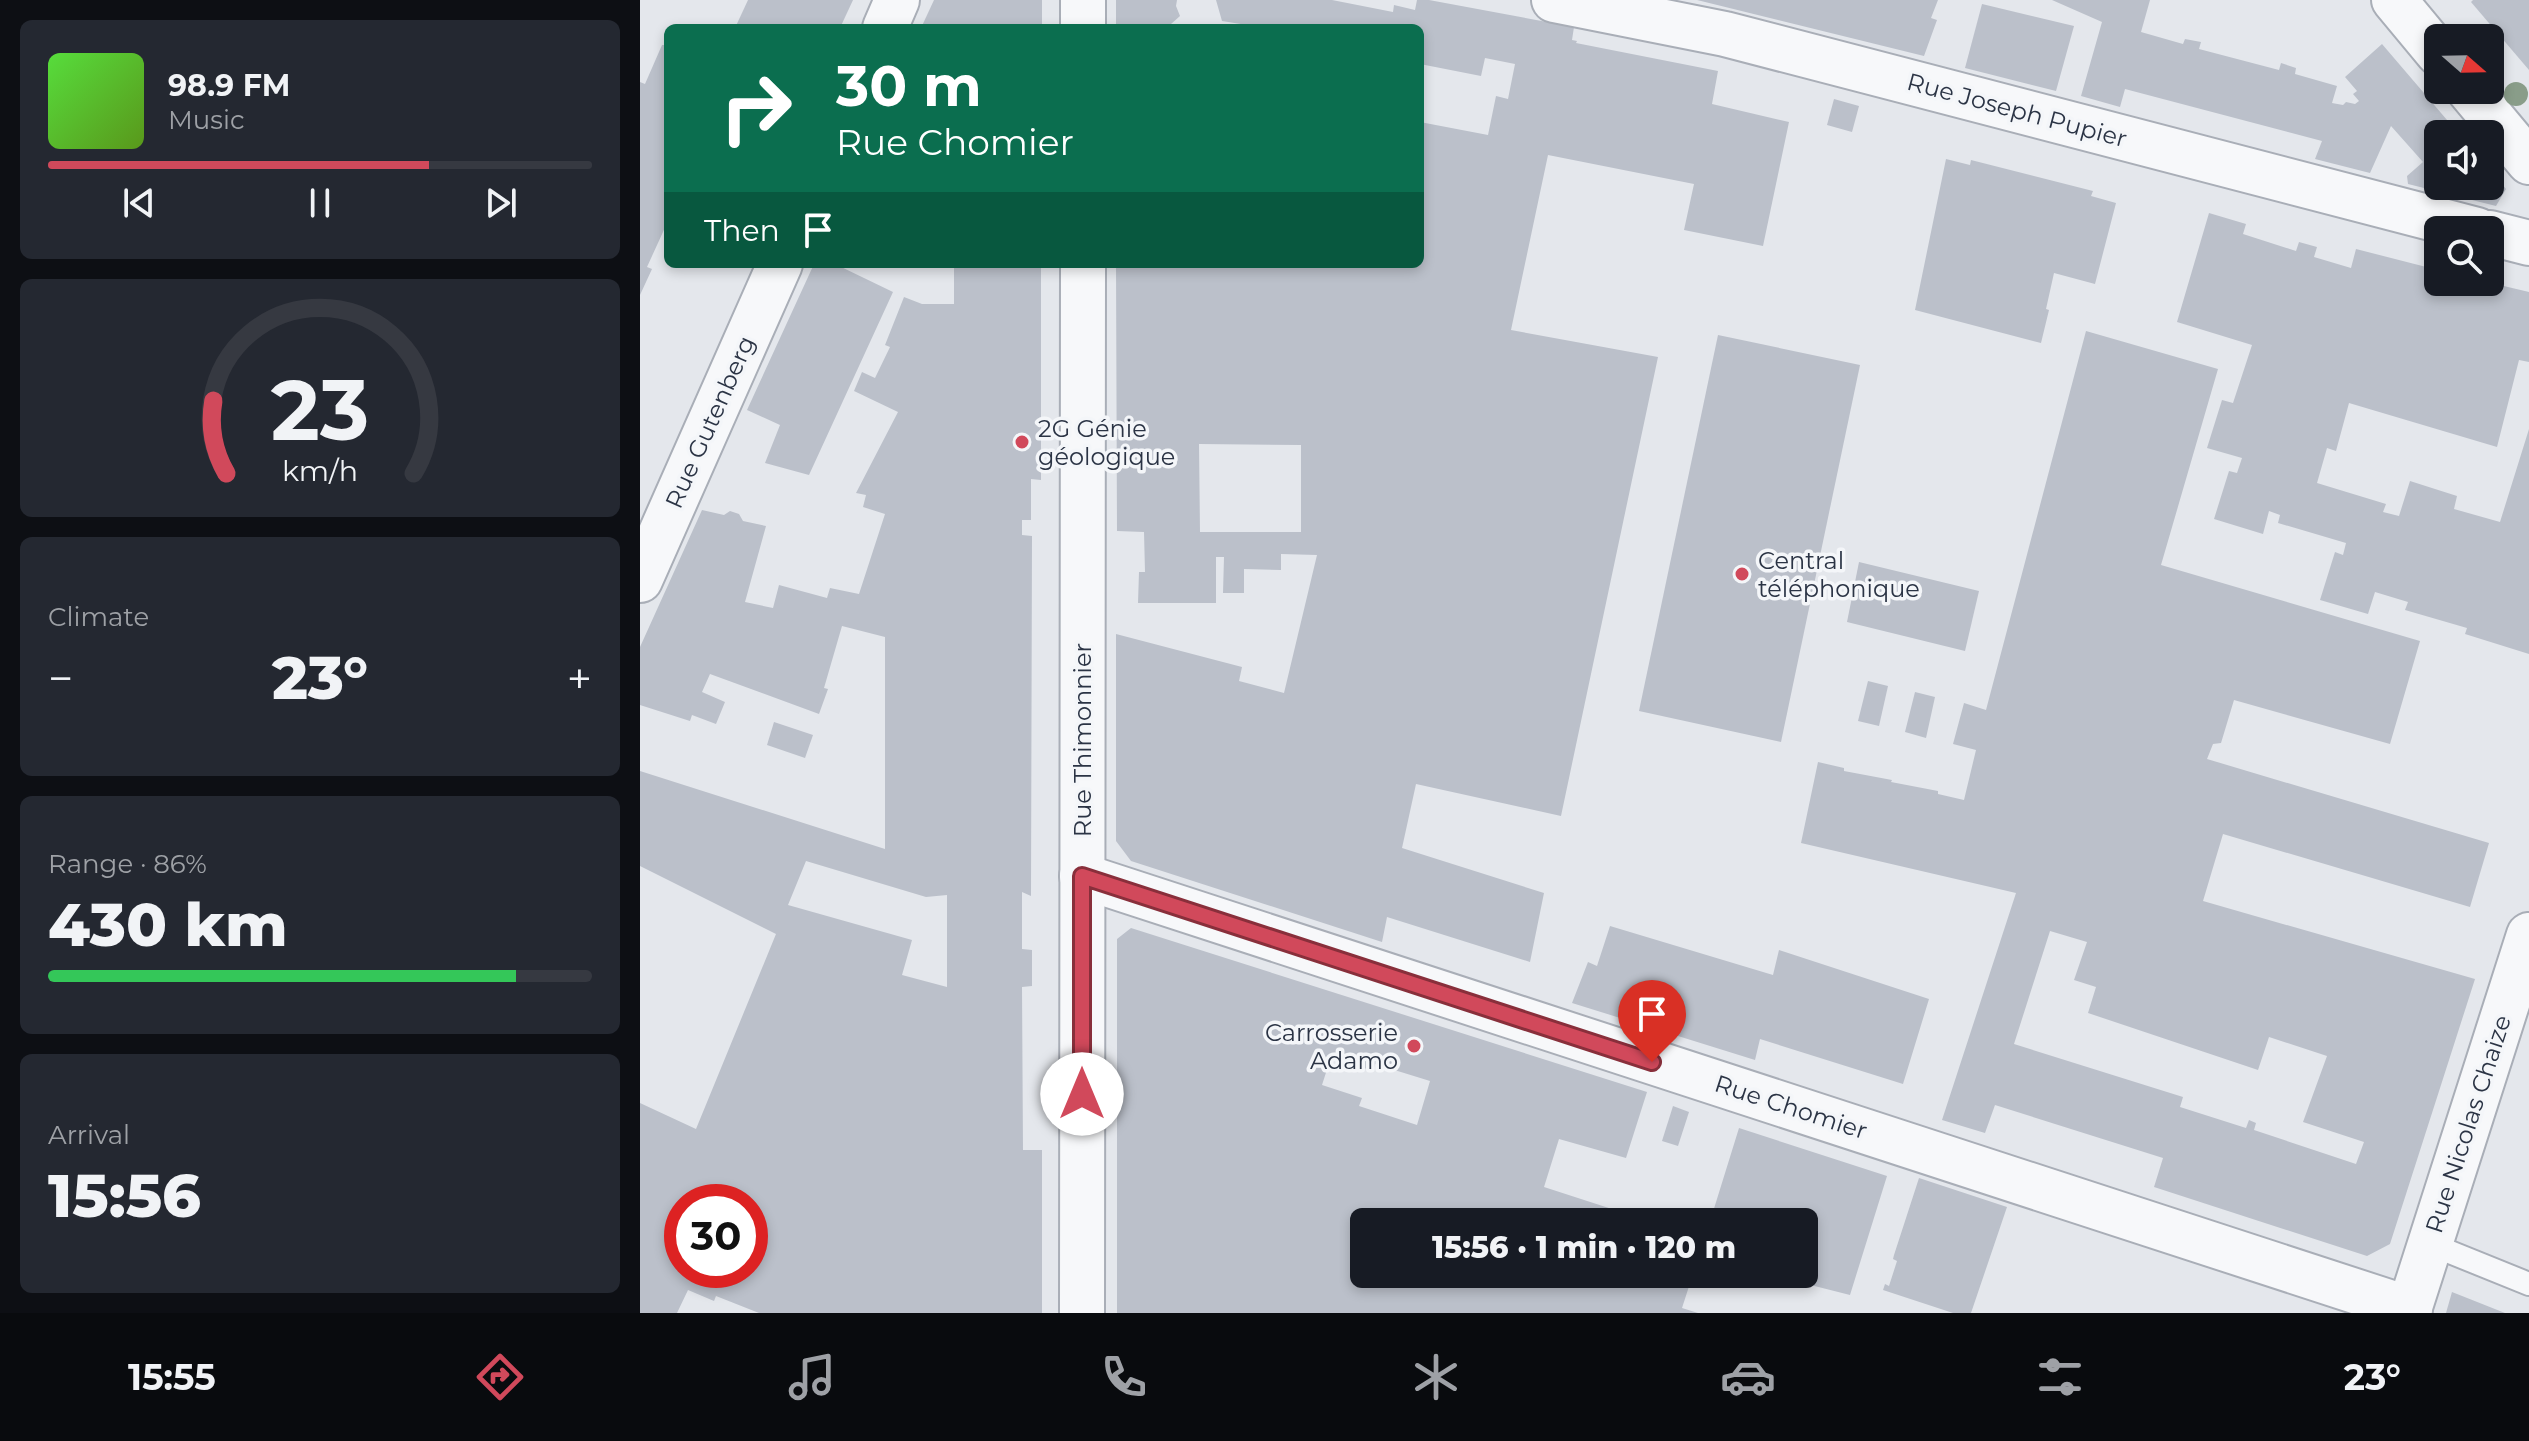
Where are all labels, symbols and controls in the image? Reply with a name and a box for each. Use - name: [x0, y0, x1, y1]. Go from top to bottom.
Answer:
- north arrow: [2424, 24, 2504, 104]
- map controls: [2424, 24, 2504, 296]
- text: 30 m: [836, 52, 982, 120]
- icon: right: [704, 56, 808, 160]
- text: 98.9 FM: [168, 67, 291, 104]
- street label: Rue Joseph Pupier: [1904, 67, 2130, 153]
- text: Music: [168, 104, 245, 136]
- text: Rue Chomier: [836, 120, 1074, 164]
- button: sound: [2424, 120, 2504, 200]
- icon: previous: [117, 181, 161, 225]
- icon: pause: [298, 181, 342, 225]
- icon: next: [479, 181, 523, 225]
- icon: arrive: [796, 208, 840, 252]
- text: Then: [704, 212, 780, 249]
- button: search: [2424, 216, 2504, 296]
- street label: Rue Gutenberg: [659, 331, 761, 513]
- text: 23: [271, 358, 369, 460]
- place label: 2G Génie géologique: [1038, 414, 1175, 471]
- marker: 2G Génie géologique: [1013, 433, 1031, 451]
- text: km/h: [282, 453, 358, 488]
- place label: Central téléphonique: [1758, 546, 1920, 603]
- marker: Central téléphonique: [1733, 565, 1751, 583]
- text: Climate: [48, 601, 149, 633]
- text: 23°: [272, 641, 368, 714]
- street label: Rue Thimonnier: [1068, 643, 1097, 837]
- text: −: [48, 651, 73, 705]
- text: +: [567, 651, 592, 705]
- text: Range · 86%: [48, 848, 207, 880]
- text: 430 km: [48, 888, 288, 961]
- pin: [1618, 980, 1686, 1062]
- icon: arrive: [1630, 992, 1674, 1036]
- street label: Rue Nicolas Chaize: [2419, 1011, 2517, 1237]
- place label: Carrosserie Adamo: [1265, 1018, 1398, 1075]
- marker: Carrosserie Adamo: [1405, 1037, 1423, 1055]
- position arrow: [1040, 1052, 1124, 1136]
- street label: Rue Chomier: [1711, 1069, 1871, 1145]
- text: Arrival: [48, 1119, 130, 1151]
- text: 15:56: [48, 1159, 201, 1232]
- speed limit sign: 30: [664, 1184, 768, 1288]
- text: 15:56 · 1 min · 120 m: [1432, 1229, 1736, 1266]
- icon: directions: [472, 1349, 528, 1405]
- icon: music: [784, 1349, 840, 1405]
- icon: phone: [1096, 1349, 1152, 1405]
- icon: climate: [1408, 1349, 1464, 1405]
- icon: car: [1720, 1349, 1776, 1405]
- icon: filters: [2032, 1349, 2088, 1405]
- text: 15:55: [128, 1355, 216, 1399]
- text: 23°: [2344, 1355, 2401, 1399]

